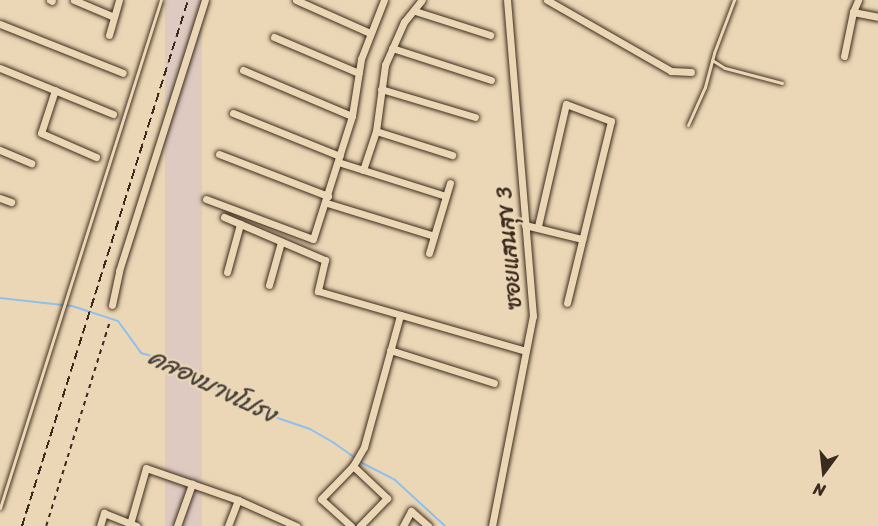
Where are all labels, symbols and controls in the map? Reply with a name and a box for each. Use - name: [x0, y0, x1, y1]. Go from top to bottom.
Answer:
- street label: ซอยแสนสุข 3: [490, 186, 528, 310]
- water label: คลองบางโปรง: [144, 343, 280, 429]
- north arrow: [794, 442, 854, 502]
- text: N: [810, 474, 828, 505]

